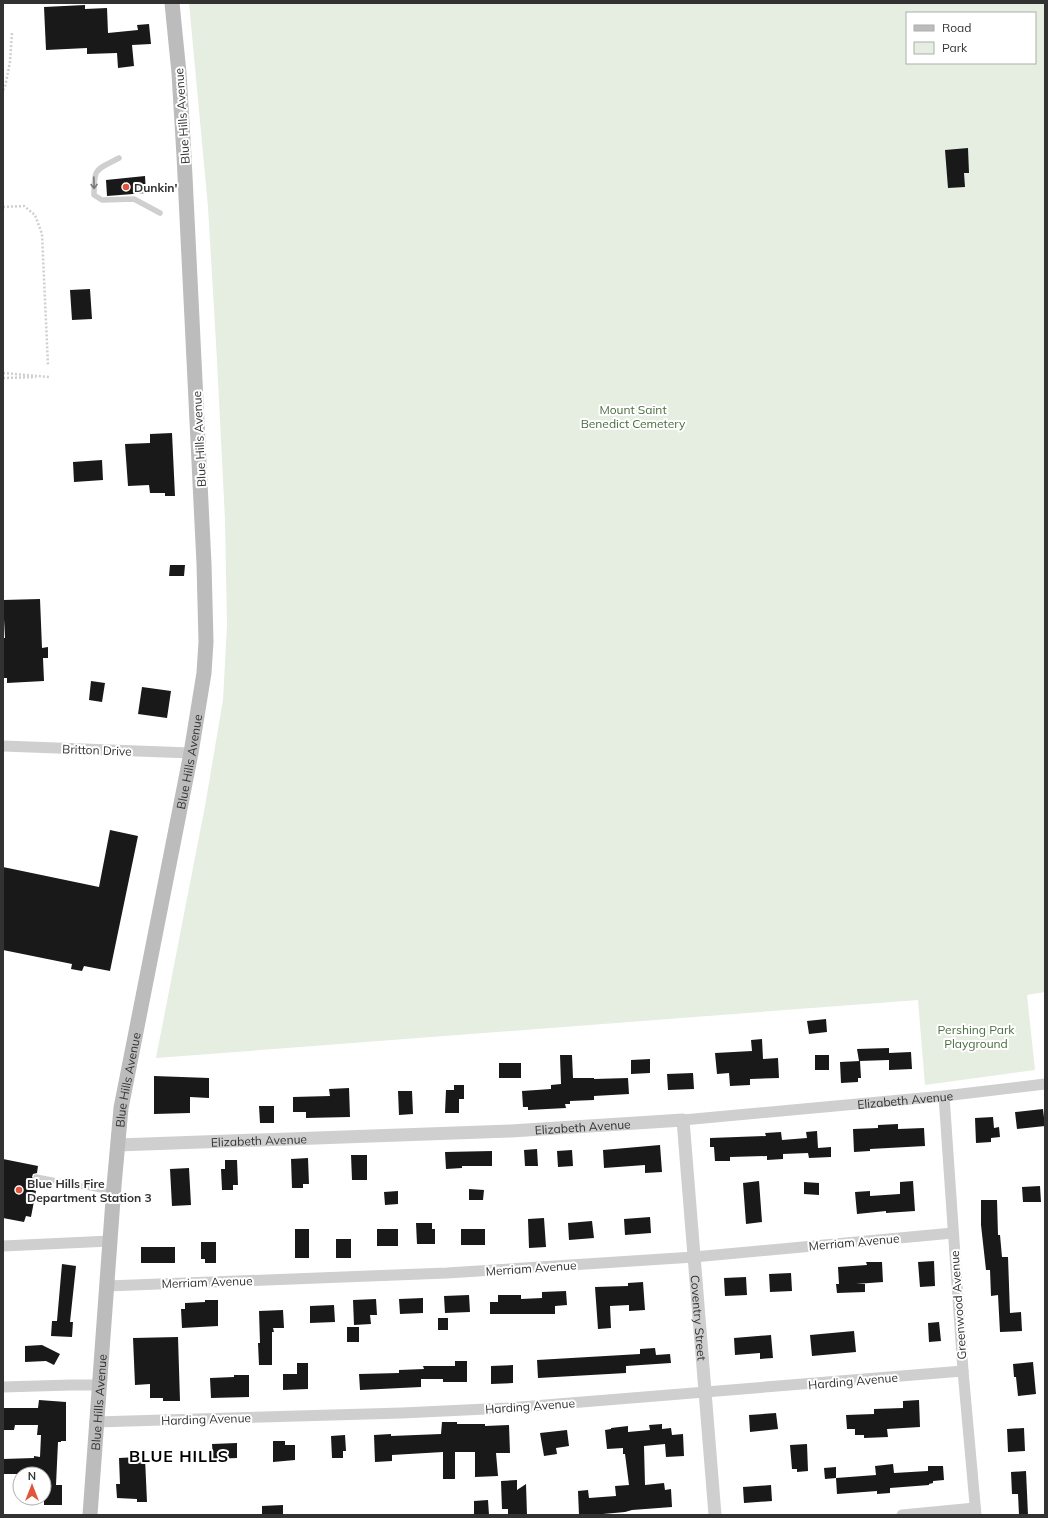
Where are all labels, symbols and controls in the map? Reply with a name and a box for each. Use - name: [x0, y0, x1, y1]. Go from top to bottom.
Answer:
- legend: [906, 12, 1036, 64]
- text: Road: [942, 20, 971, 35]
- text: Park: [942, 40, 968, 55]
- street label: Blue Hills Avenue: [171, 67, 193, 165]
- one-way arrow: [90, 176, 98, 189]
- place label: Dunkin': [134, 180, 178, 195]
- marker: Dunkin': [121, 182, 131, 192]
- street label: Blue Hills Avenue: [189, 391, 209, 487]
- park label: Mount Saint Benedict Cemetery: [581, 402, 686, 431]
- street label: Blue Hills Avenue: [173, 713, 205, 811]
- street label: Britton Drive: [62, 741, 132, 759]
- park label: Pershing Park Playground: [938, 1022, 1015, 1051]
- street label: Blue Hills Avenue: [112, 1031, 143, 1128]
- street label: Elizabeth Avenue: [857, 1087, 954, 1111]
- street label: Elizabeth Avenue: [534, 1116, 631, 1137]
- street label: Elizabeth Avenue: [211, 1131, 307, 1149]
- place label: Blue Hills Fire Department Station 3: [27, 1176, 152, 1205]
- marker: Blue Hills Fire Department Station 3: [14, 1185, 24, 1195]
- street label: Merriam Avenue: [808, 1231, 900, 1253]
- street label: Greenwood Avenue: [947, 1250, 969, 1360]
- street label: Merriam Avenue: [485, 1257, 577, 1279]
- street label: Merriam Avenue: [161, 1273, 253, 1291]
- street label: Coventry Street: [688, 1274, 710, 1361]
- street label: Blue Hills Avenue: [87, 1354, 109, 1451]
- street label: Harding Avenue: [808, 1370, 898, 1392]
- street label: Harding Avenue: [485, 1395, 575, 1417]
- street label: Harding Avenue: [161, 1410, 251, 1428]
- district label: BLUE HILLS: [129, 1446, 229, 1466]
- north arrow: [12, 1466, 52, 1506]
- text: N: [28, 1469, 36, 1483]

